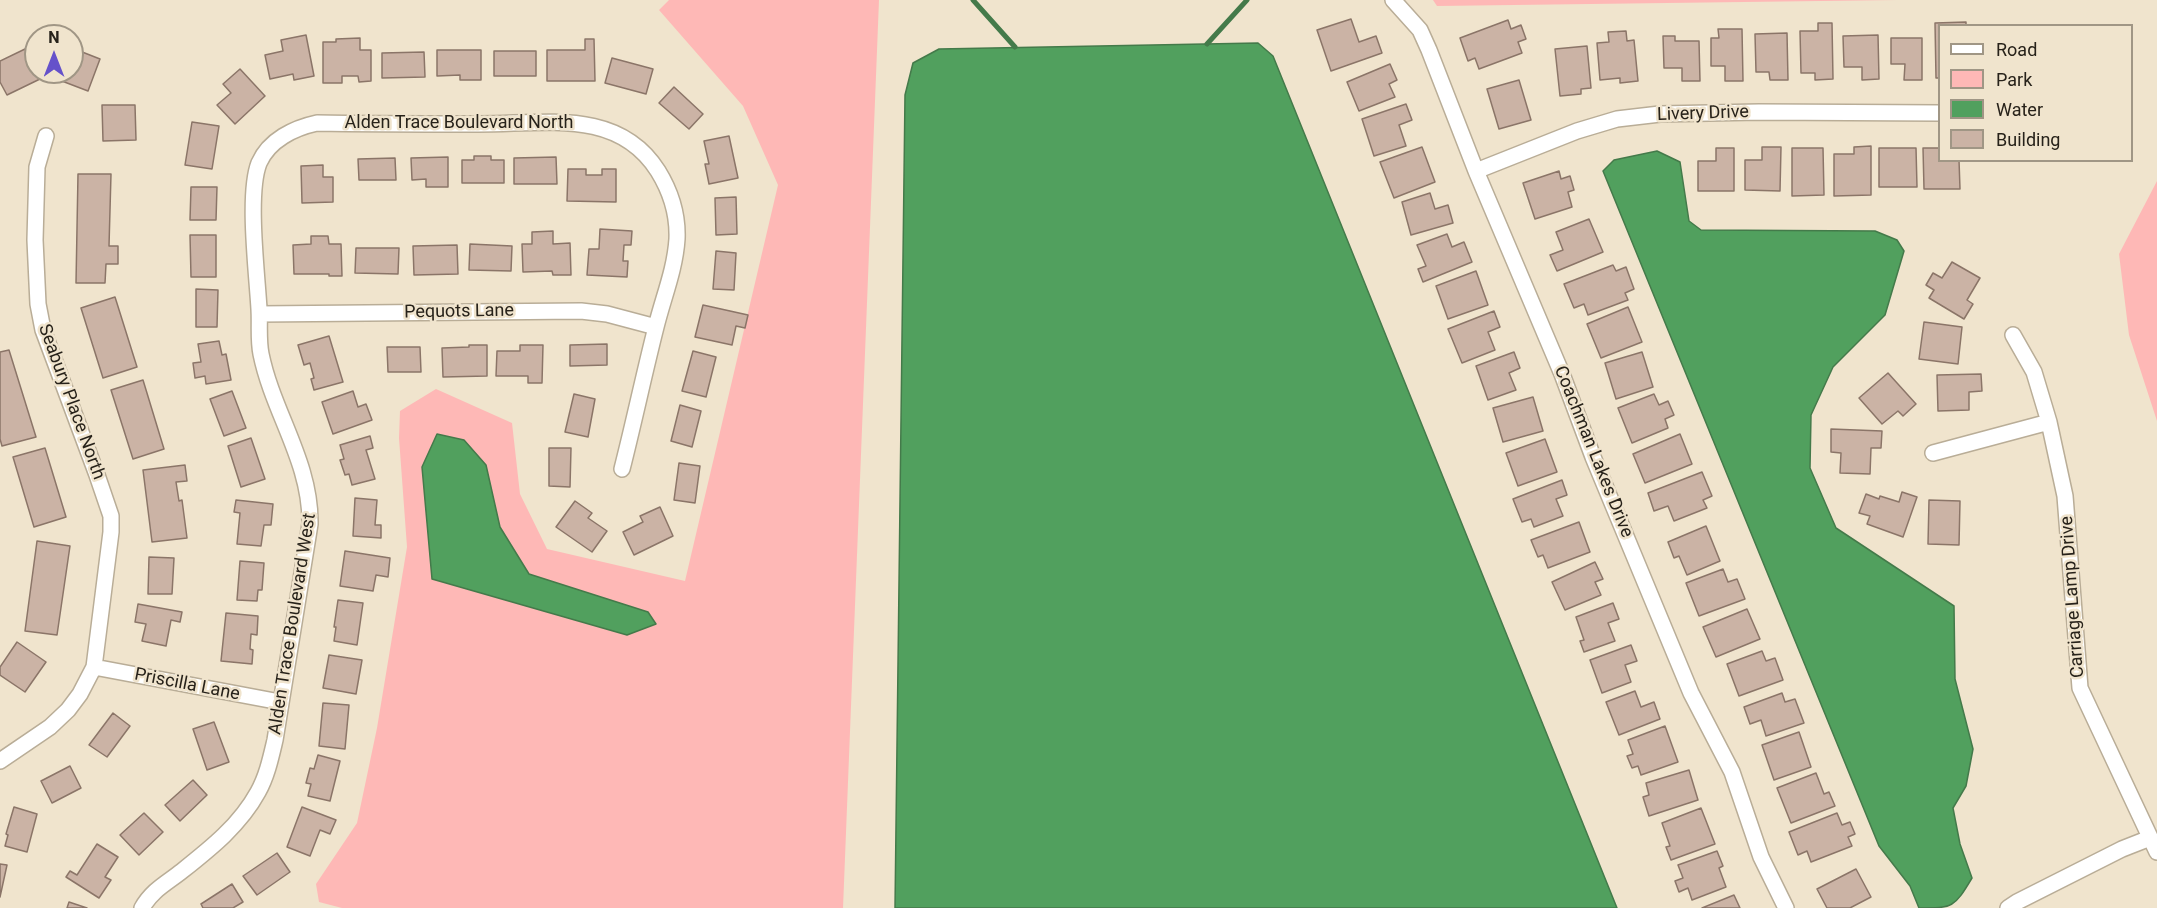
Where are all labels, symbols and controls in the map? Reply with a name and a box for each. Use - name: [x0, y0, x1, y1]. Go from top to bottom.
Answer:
- north arrow: [24, 24, 84, 84]
- legend: [1938, 24, 2133, 162]
- text: N: [48, 28, 60, 47]
- text: Road: [1996, 39, 2037, 60]
- text: Park: [1996, 69, 2032, 90]
- text: Water: [1996, 99, 2043, 120]
- street label: Livery Drive: [1657, 102, 1749, 126]
- street label: Alden Trace Boulevard North: [345, 112, 573, 134]
- text: Building: [1996, 129, 2060, 150]
- street label: Pequots Lane: [404, 300, 514, 324]
- street label: Seabury Place North: [33, 321, 109, 483]
- street label: Coachman Lakes Drive: [1549, 363, 1637, 541]
- street label: Alden Trace Boulevard West: [265, 512, 321, 736]
- street label: Carriage Lamp Drive: [2057, 515, 2089, 679]
- street label: Priscilla Lane: [132, 664, 242, 706]

